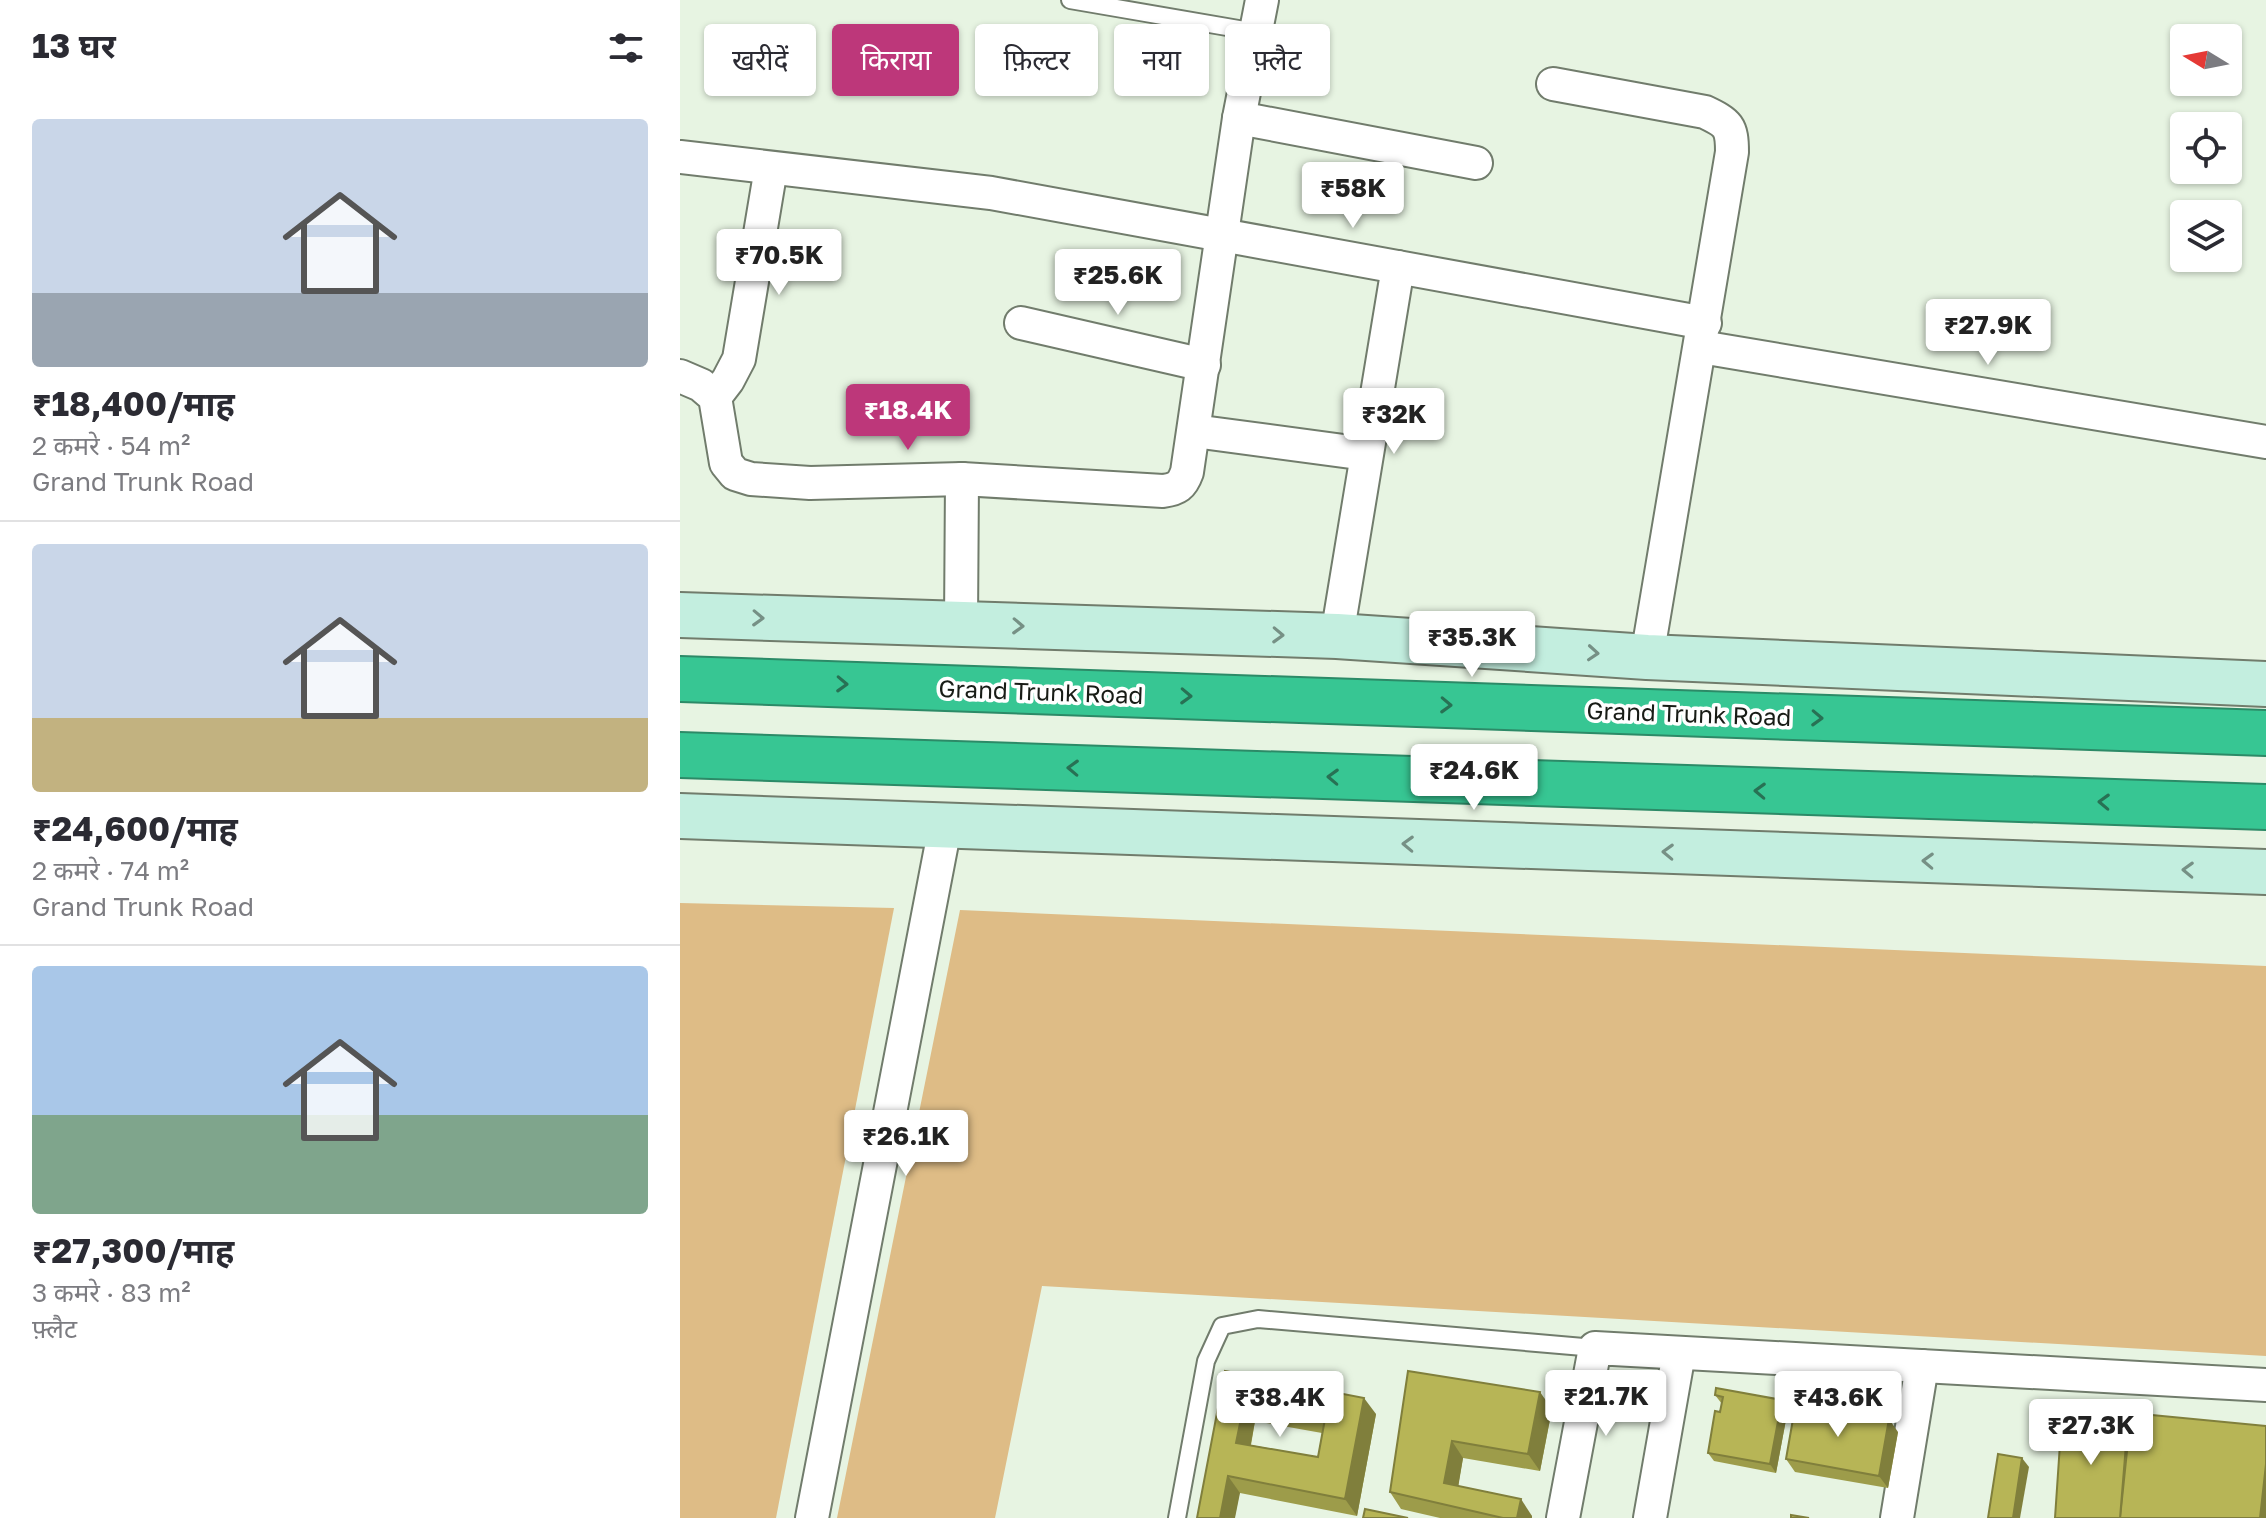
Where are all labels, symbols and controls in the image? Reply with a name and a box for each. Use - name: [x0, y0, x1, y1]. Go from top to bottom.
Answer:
- chip: खरीदें: [704, 24, 816, 96]
- chip: किराया: [832, 24, 959, 96]
- chip: फ़िल्टर: [975, 24, 1098, 96]
- chip: नया: [1114, 24, 1209, 96]
- chip: फ़्लैट: [1225, 24, 1330, 96]
- north arrow: [2170, 24, 2242, 96]
- map controls: [2170, 24, 2242, 272]
- text: 13 घर: [32, 25, 116, 65]
- icon: filters: [604, 26, 648, 70]
- button: locate: [2170, 112, 2242, 184]
- pin: ₹58K: [1306, 162, 1400, 230]
- icon: home: [268, 171, 412, 315]
- text: ₹58K: [1320, 172, 1386, 203]
- button: layers: [2170, 200, 2242, 272]
- pin: ₹70.5K: [714, 229, 844, 297]
- text: ₹70.5K: [735, 239, 823, 270]
- pin: ₹25.6K: [1053, 249, 1183, 317]
- text: ₹25.6K: [1073, 259, 1163, 290]
- pin: ₹27.9K: [1923, 299, 2053, 367]
- text: ₹27.9K: [1944, 309, 2032, 340]
- text: ₹18,400/माह: [32, 383, 235, 423]
- pin: ₹18.4K: [843, 384, 973, 452]
- pin: ₹32K: [1347, 388, 1441, 456]
- text: ₹18.4K: [864, 394, 952, 425]
- text: ₹32K: [1361, 398, 1427, 429]
- text: 2 कमरे · 54 m²: [32, 430, 190, 461]
- text: Grand Trunk Road: [32, 466, 254, 497]
- icon: home: [268, 596, 412, 740]
- one-way arrow: [752, 609, 765, 626]
- pin: ₹35.3K: [1407, 611, 1537, 679]
- one-way arrow: [1012, 618, 1025, 635]
- text: ₹35.3K: [1427, 621, 1517, 652]
- one-way arrow: [1272, 626, 1285, 643]
- one-way arrow: [1587, 644, 1600, 661]
- street label: Grand Trunk Road: [938, 673, 1144, 709]
- one-way arrow: [836, 676, 849, 693]
- one-way arrow: [1180, 688, 1193, 705]
- street label: Grand Trunk Road: [1586, 695, 1792, 731]
- one-way arrow: [1440, 696, 1453, 714]
- one-way arrow: [1811, 709, 1824, 726]
- pin: ₹24.6K: [1409, 744, 1539, 812]
- text: ₹24.6K: [1429, 754, 1519, 785]
- one-way arrow: [1066, 760, 1079, 777]
- one-way arrow: [1326, 768, 1338, 785]
- one-way arrow: [1753, 782, 1766, 799]
- one-way arrow: [2097, 793, 2110, 811]
- text: ₹24,600/माह: [32, 808, 238, 848]
- one-way arrow: [1401, 835, 1414, 852]
- one-way arrow: [1661, 844, 1674, 861]
- one-way arrow: [1921, 852, 1934, 869]
- text: 2 कमरे · 74 m²: [32, 855, 189, 886]
- one-way arrow: [2181, 861, 2194, 878]
- text: Grand Trunk Road: [32, 891, 254, 922]
- icon: home: [268, 1018, 412, 1162]
- pin: ₹26.1K: [841, 1110, 971, 1178]
- text: ₹26.1K: [862, 1120, 950, 1151]
- text: ₹27,300/माह: [32, 1230, 234, 1270]
- text: 3 कमरे · 83 m²: [32, 1277, 191, 1308]
- text: फ़्लैट: [32, 1313, 77, 1344]
- pin: ₹21.7K: [1541, 1370, 1671, 1438]
- pin: ₹38.4K: [1215, 1371, 1345, 1439]
- pin: ₹43.6K: [1773, 1371, 1903, 1439]
- text: ₹21.7K: [1563, 1380, 1649, 1411]
- text: ₹38.4K: [1235, 1381, 1325, 1412]
- text: ₹43.6K: [1793, 1381, 1883, 1412]
- pin: ₹27.3K: [2026, 1399, 2156, 1467]
- text: ₹27.3K: [2047, 1409, 2135, 1440]

